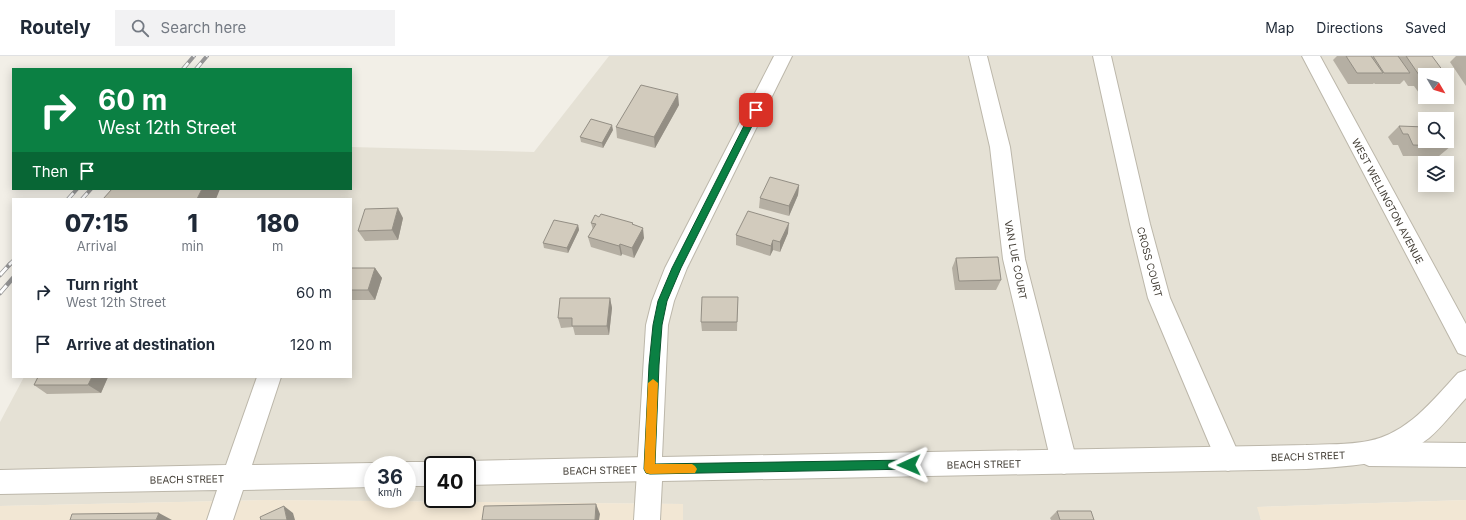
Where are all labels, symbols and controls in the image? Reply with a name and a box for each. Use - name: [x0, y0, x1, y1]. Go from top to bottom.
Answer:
- search box: [115, 10, 395, 46]
- text: Routely: [20, 16, 91, 39]
- icon: search: [129, 17, 151, 39]
- text: Search here: [161, 18, 246, 37]
- text: Map: [1265, 19, 1294, 36]
- text: Directions: [1316, 19, 1383, 36]
- text: Saved: [1405, 19, 1446, 36]
- north arrow: [1418, 68, 1454, 104]
- map controls: [1418, 68, 1454, 192]
- text: 60 m: [98, 83, 167, 117]
- icon: right: [32, 84, 84, 136]
- pin: [739, 93, 773, 127]
- icon: arrive: [745, 99, 767, 121]
- button: search: [1418, 112, 1454, 148]
- text: West 12th Street: [98, 117, 236, 138]
- street label: WEST WELLINGTON AVENUE: [1350, 136, 1426, 266]
- button: layers: [1418, 156, 1454, 192]
- icon: arrive: [76, 160, 98, 182]
- text: Then: [32, 162, 68, 181]
- text: 07:15: [65, 209, 129, 238]
- text: 1: [187, 209, 198, 238]
- text: 180: [256, 209, 299, 238]
- street label: VAN LUE COURT: [1002, 219, 1030, 301]
- street label: CROSS COURT: [1135, 226, 1165, 298]
- text: Arrival: [77, 238, 117, 254]
- text: min: [181, 238, 204, 254]
- text: m: [272, 238, 284, 254]
- text: Turn right: [66, 275, 138, 294]
- icon: right: [32, 281, 54, 303]
- text: 60 m: [296, 283, 332, 302]
- text: West 12th Street: [66, 294, 166, 310]
- icon: arrive: [32, 333, 54, 355]
- text: Arrive at destination: [66, 335, 215, 354]
- text: 120 m: [290, 335, 332, 354]
- position arrow: [888, 444, 930, 486]
- street label: BEACH STREET: [1271, 449, 1345, 463]
- speed limit sign: 40: [424, 456, 476, 508]
- street label: BEACH STREET: [947, 457, 1021, 471]
- street label: BEACH STREET: [563, 463, 637, 477]
- text: 36: [377, 465, 403, 489]
- street label: BEACH STREET: [150, 472, 224, 486]
- text: km/h: [378, 486, 402, 498]

